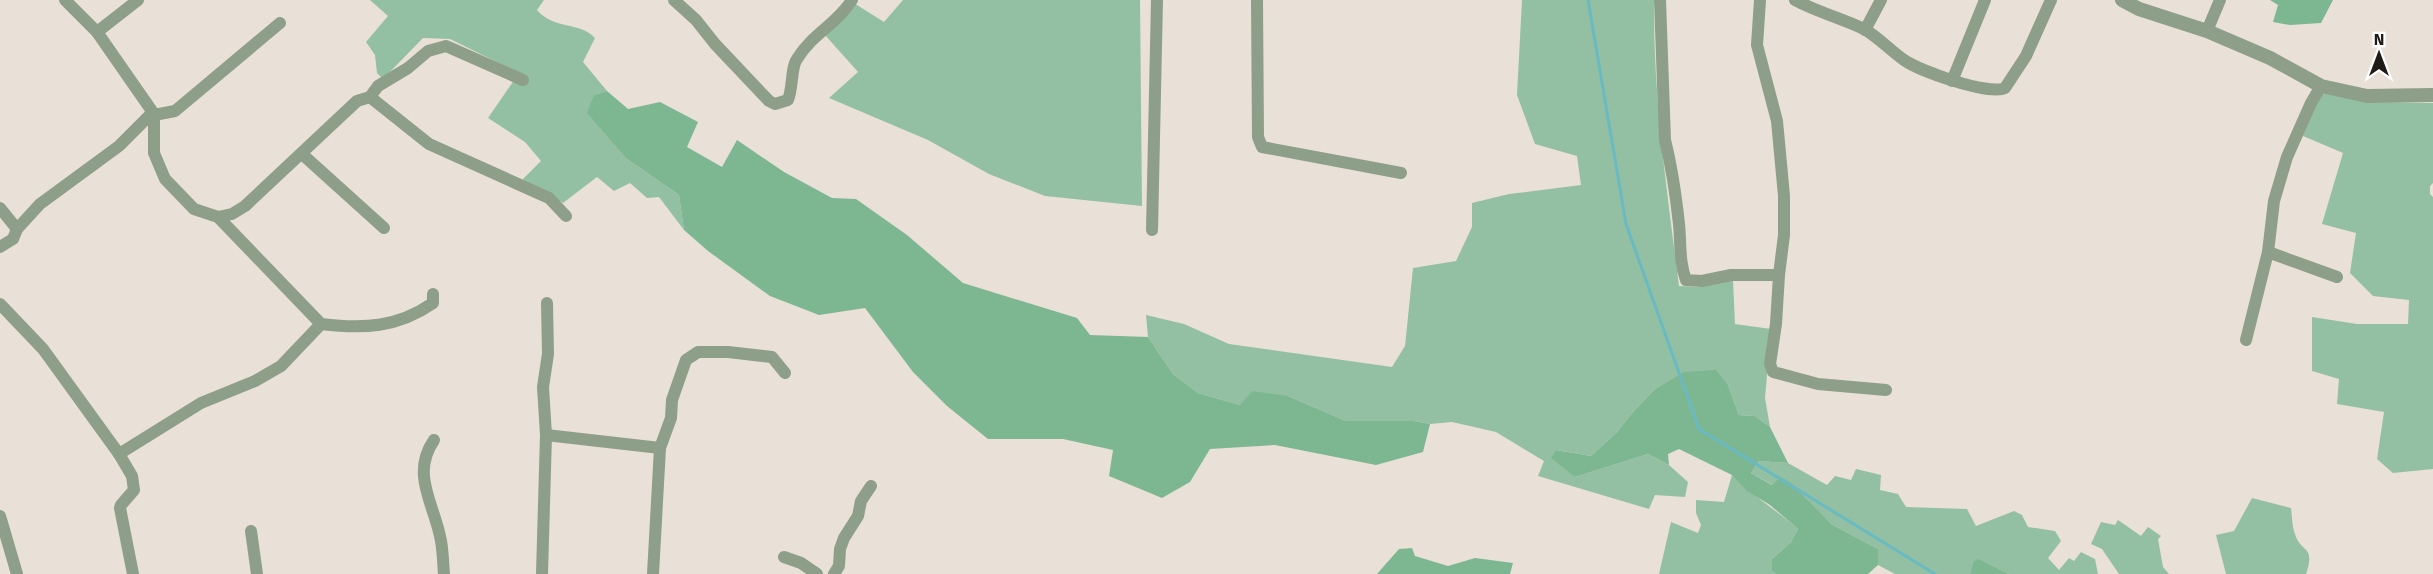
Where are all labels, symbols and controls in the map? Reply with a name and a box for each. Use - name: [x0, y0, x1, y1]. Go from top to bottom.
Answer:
- north arrow: [2349, 24, 2409, 84]
- text: N: [2374, 30, 2384, 49]

